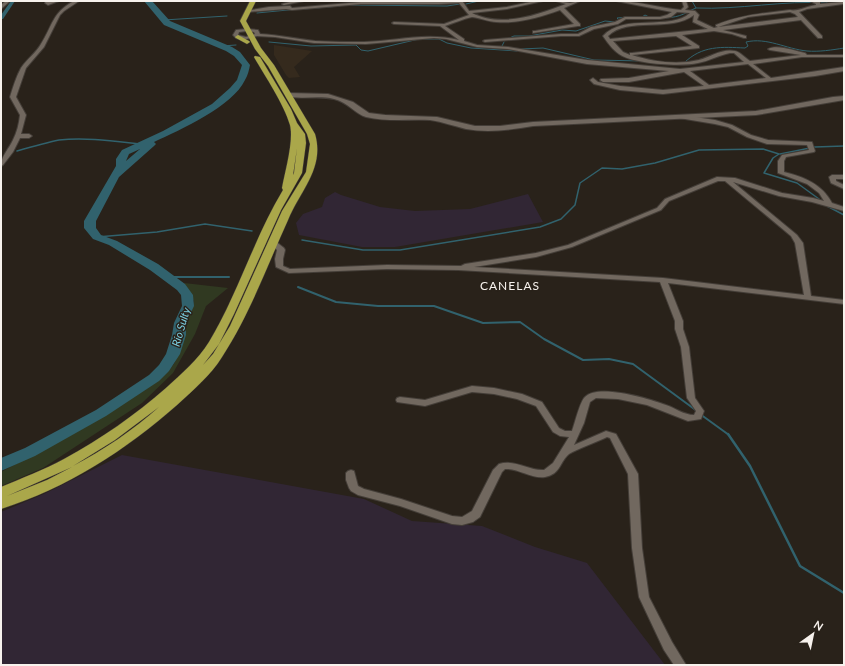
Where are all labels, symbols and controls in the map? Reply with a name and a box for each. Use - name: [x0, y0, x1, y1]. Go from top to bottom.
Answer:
- district label: CANELAS: [480, 278, 540, 293]
- water label: Río Sulty: [169, 305, 192, 348]
- north arrow: [793, 614, 833, 654]
- text: N: [812, 617, 826, 633]

